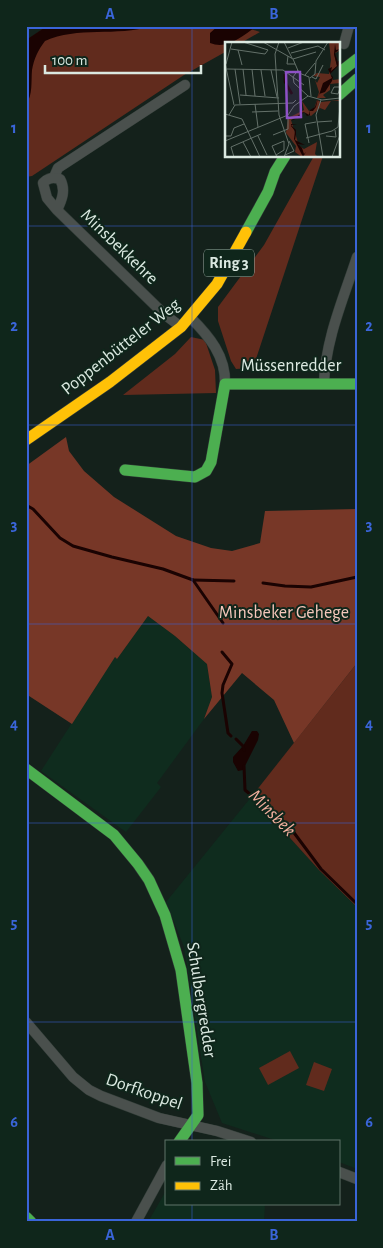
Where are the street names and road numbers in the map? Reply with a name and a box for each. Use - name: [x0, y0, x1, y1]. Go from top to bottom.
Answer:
- street label: Minsbekkehre: [77, 206, 161, 288]
- road number: Ring 3: [204, 250, 254, 276]
- street label: Poppenbütteler Weg: [58, 295, 184, 399]
- street label: Müssenredder: [241, 357, 341, 375]
- street label: Schulbergredder: [183, 941, 219, 1059]
- street label: Dorfkoppel: [103, 1071, 185, 1113]

